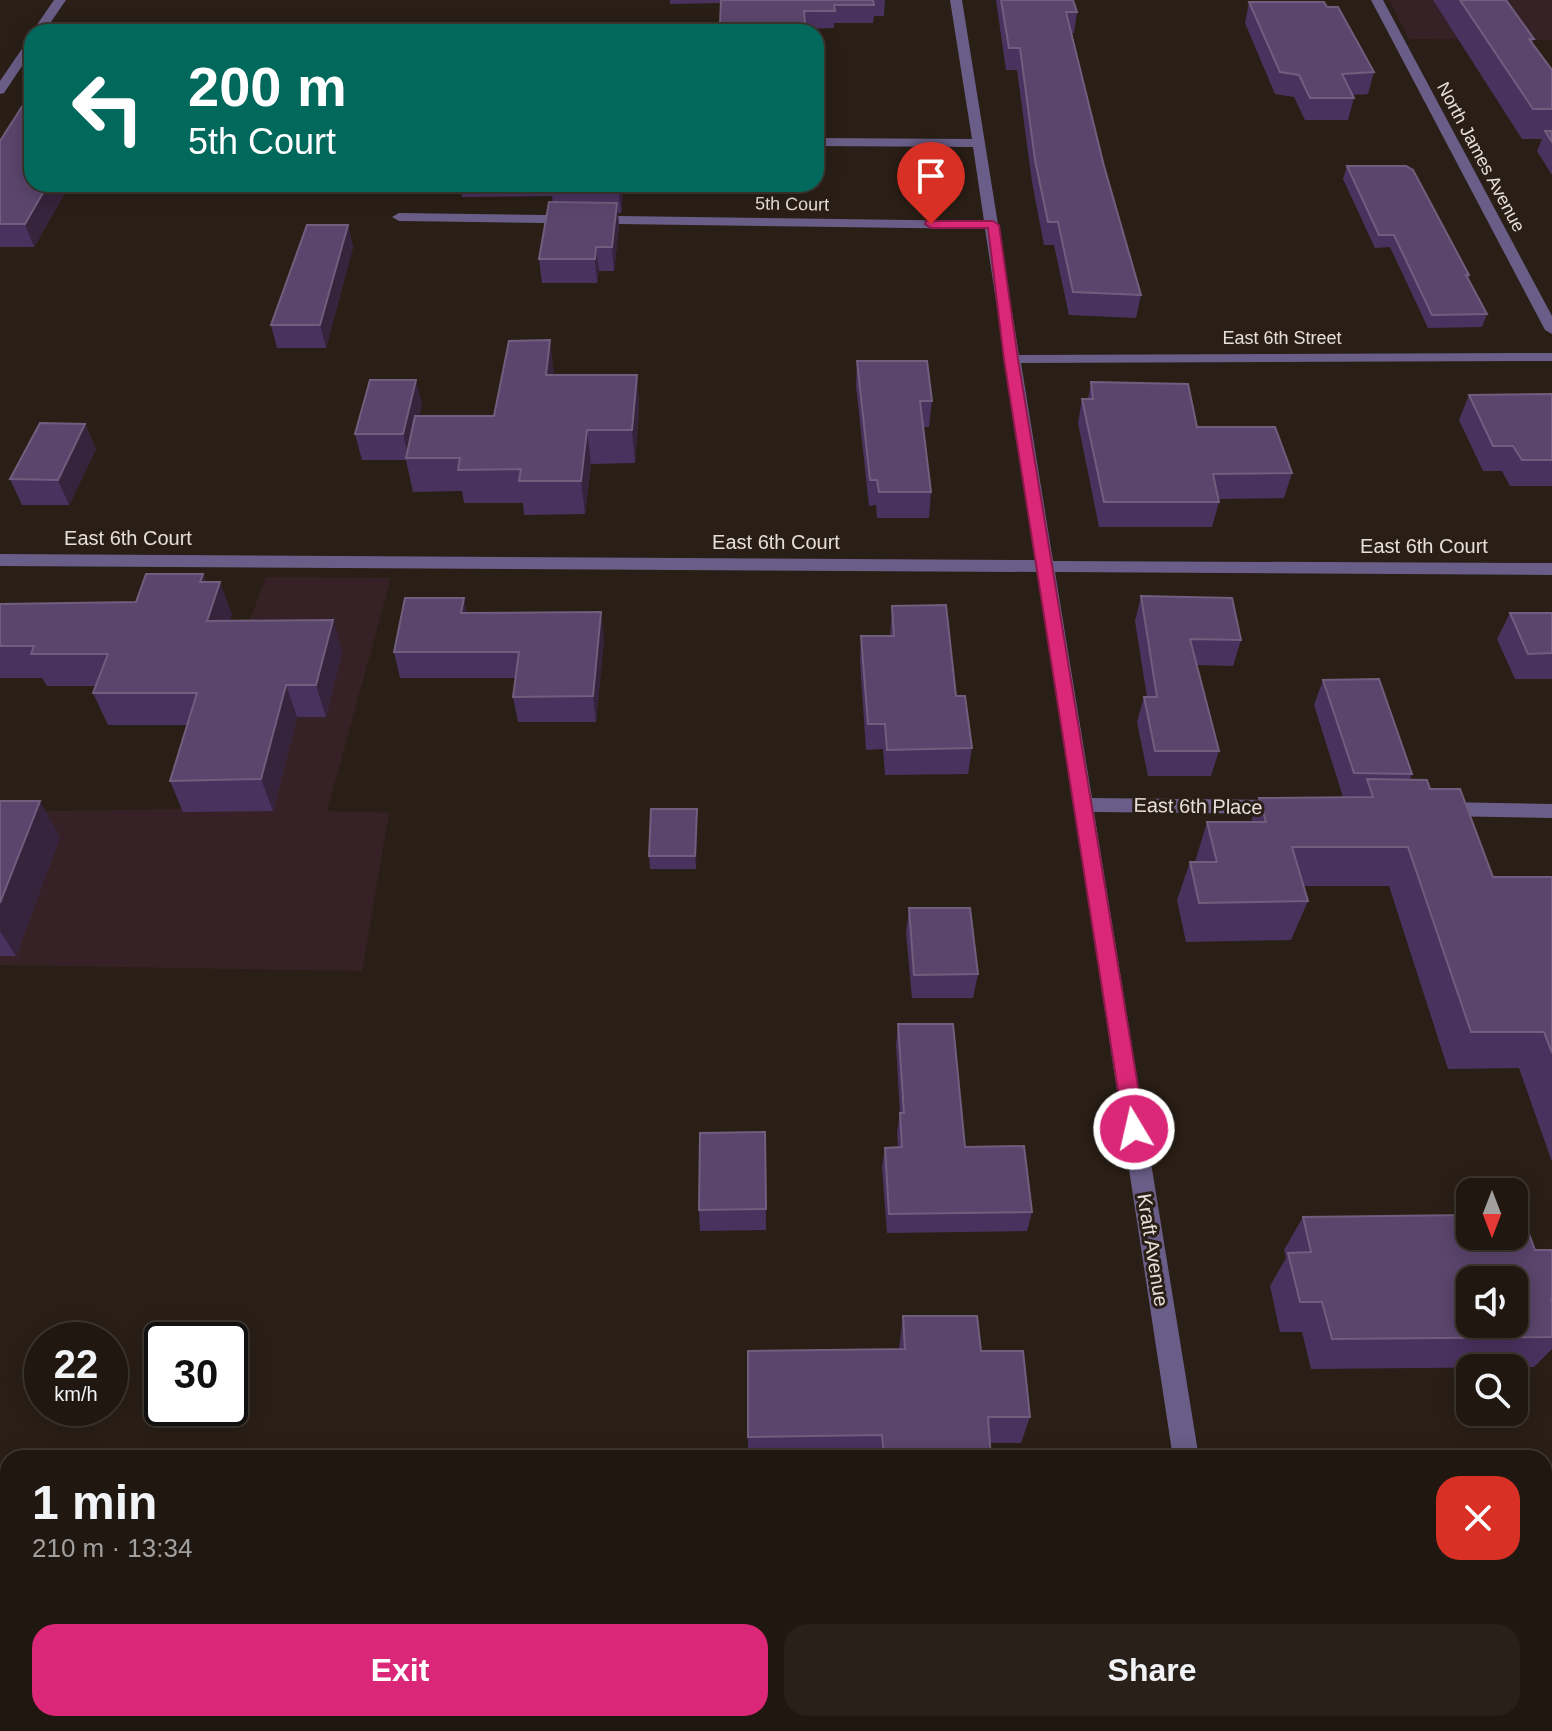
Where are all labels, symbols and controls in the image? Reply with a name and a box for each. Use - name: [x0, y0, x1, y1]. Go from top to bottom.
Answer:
- text: 200 m: [188, 55, 347, 118]
- icon: left: [56, 56, 160, 160]
- street label: North James Avenue: [1433, 79, 1529, 235]
- text: 5th Court: [188, 121, 336, 162]
- pin: [897, 142, 965, 224]
- icon: arrive: [909, 154, 953, 198]
- street label: 5th Court: [755, 193, 829, 215]
- street label: East 6th Street: [1222, 328, 1342, 348]
- street label: East 6th Court: [64, 527, 192, 549]
- street label: East 6th Court: [712, 531, 840, 553]
- street label: East 6th Court: [1360, 535, 1488, 557]
- street label: East 6th Place: [1133, 794, 1263, 818]
- position arrow: [1092, 1087, 1176, 1171]
- north arrow: [1456, 1178, 1528, 1250]
- map controls: [1456, 1178, 1528, 1426]
- street label: Kraft Avenue: [1133, 1192, 1173, 1308]
- button: sound: [1456, 1266, 1528, 1338]
- speed limit sign: 30: [144, 1322, 248, 1426]
- text: 22: [54, 1342, 98, 1386]
- button: search: [1456, 1354, 1528, 1426]
- text: km/h: [54, 1383, 98, 1405]
- text: 1 min: [32, 1476, 157, 1529]
- button: close: [1436, 1476, 1520, 1560]
- text: 210 m · 13:34: [32, 1533, 192, 1563]
- button: Exit: [32, 1624, 768, 1716]
- button: Share: [784, 1624, 1520, 1716]

